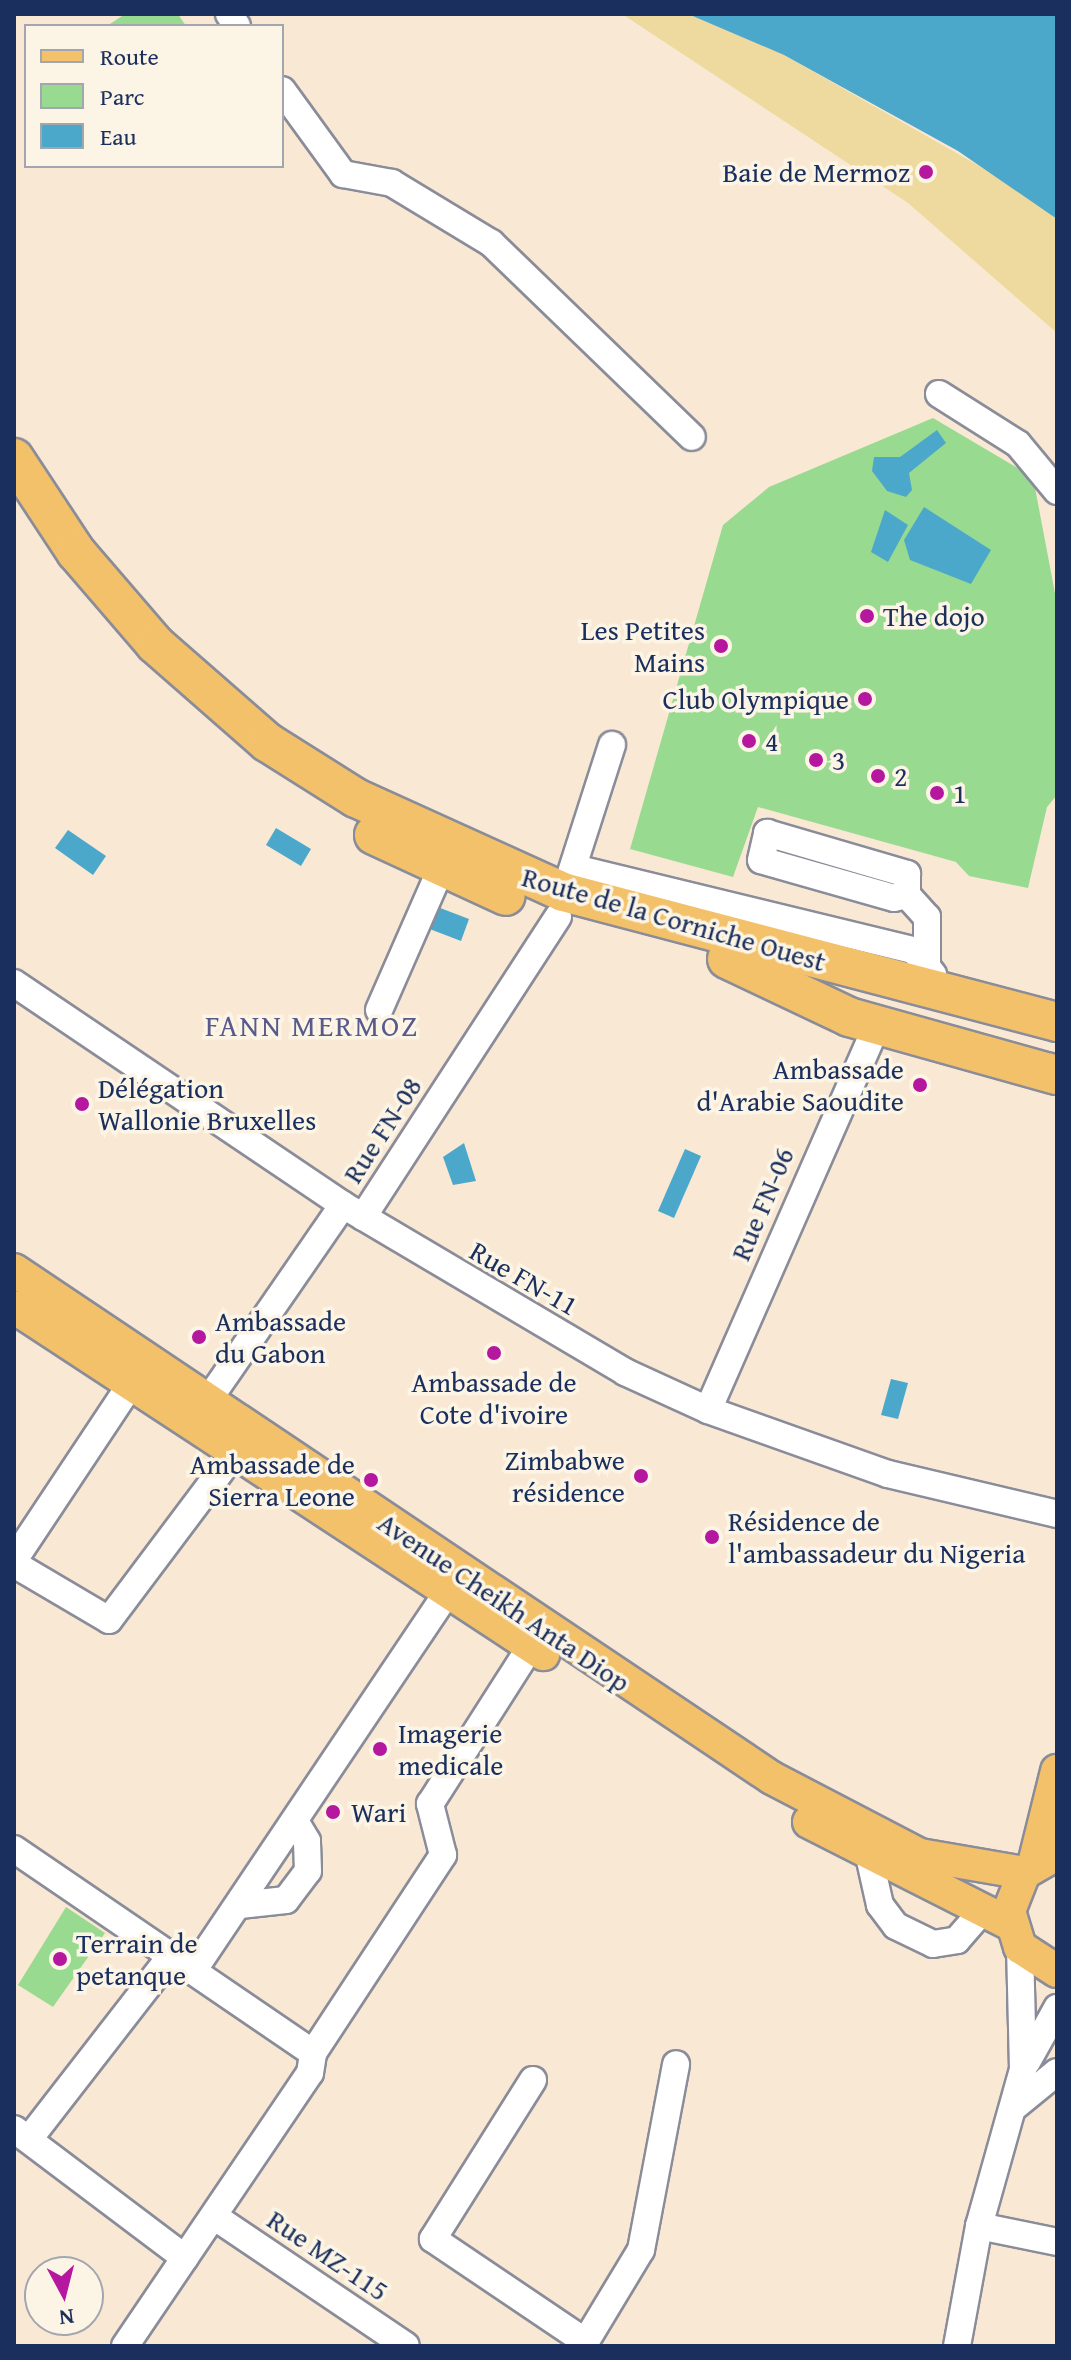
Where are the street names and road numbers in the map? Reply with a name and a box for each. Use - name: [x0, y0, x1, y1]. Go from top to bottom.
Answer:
- street label: Route de la Corniche Ouest: [518, 860, 830, 978]
- street label: Rue FN-08: [335, 1071, 429, 1189]
- street label: Rue FN-06: [723, 1143, 801, 1265]
- street label: Rue FN-11: [464, 1234, 584, 1322]
- street label: Avenue Cheikh Anta Diop: [372, 1505, 636, 1699]
- street label: Rue MZ-115: [261, 2202, 395, 2308]

